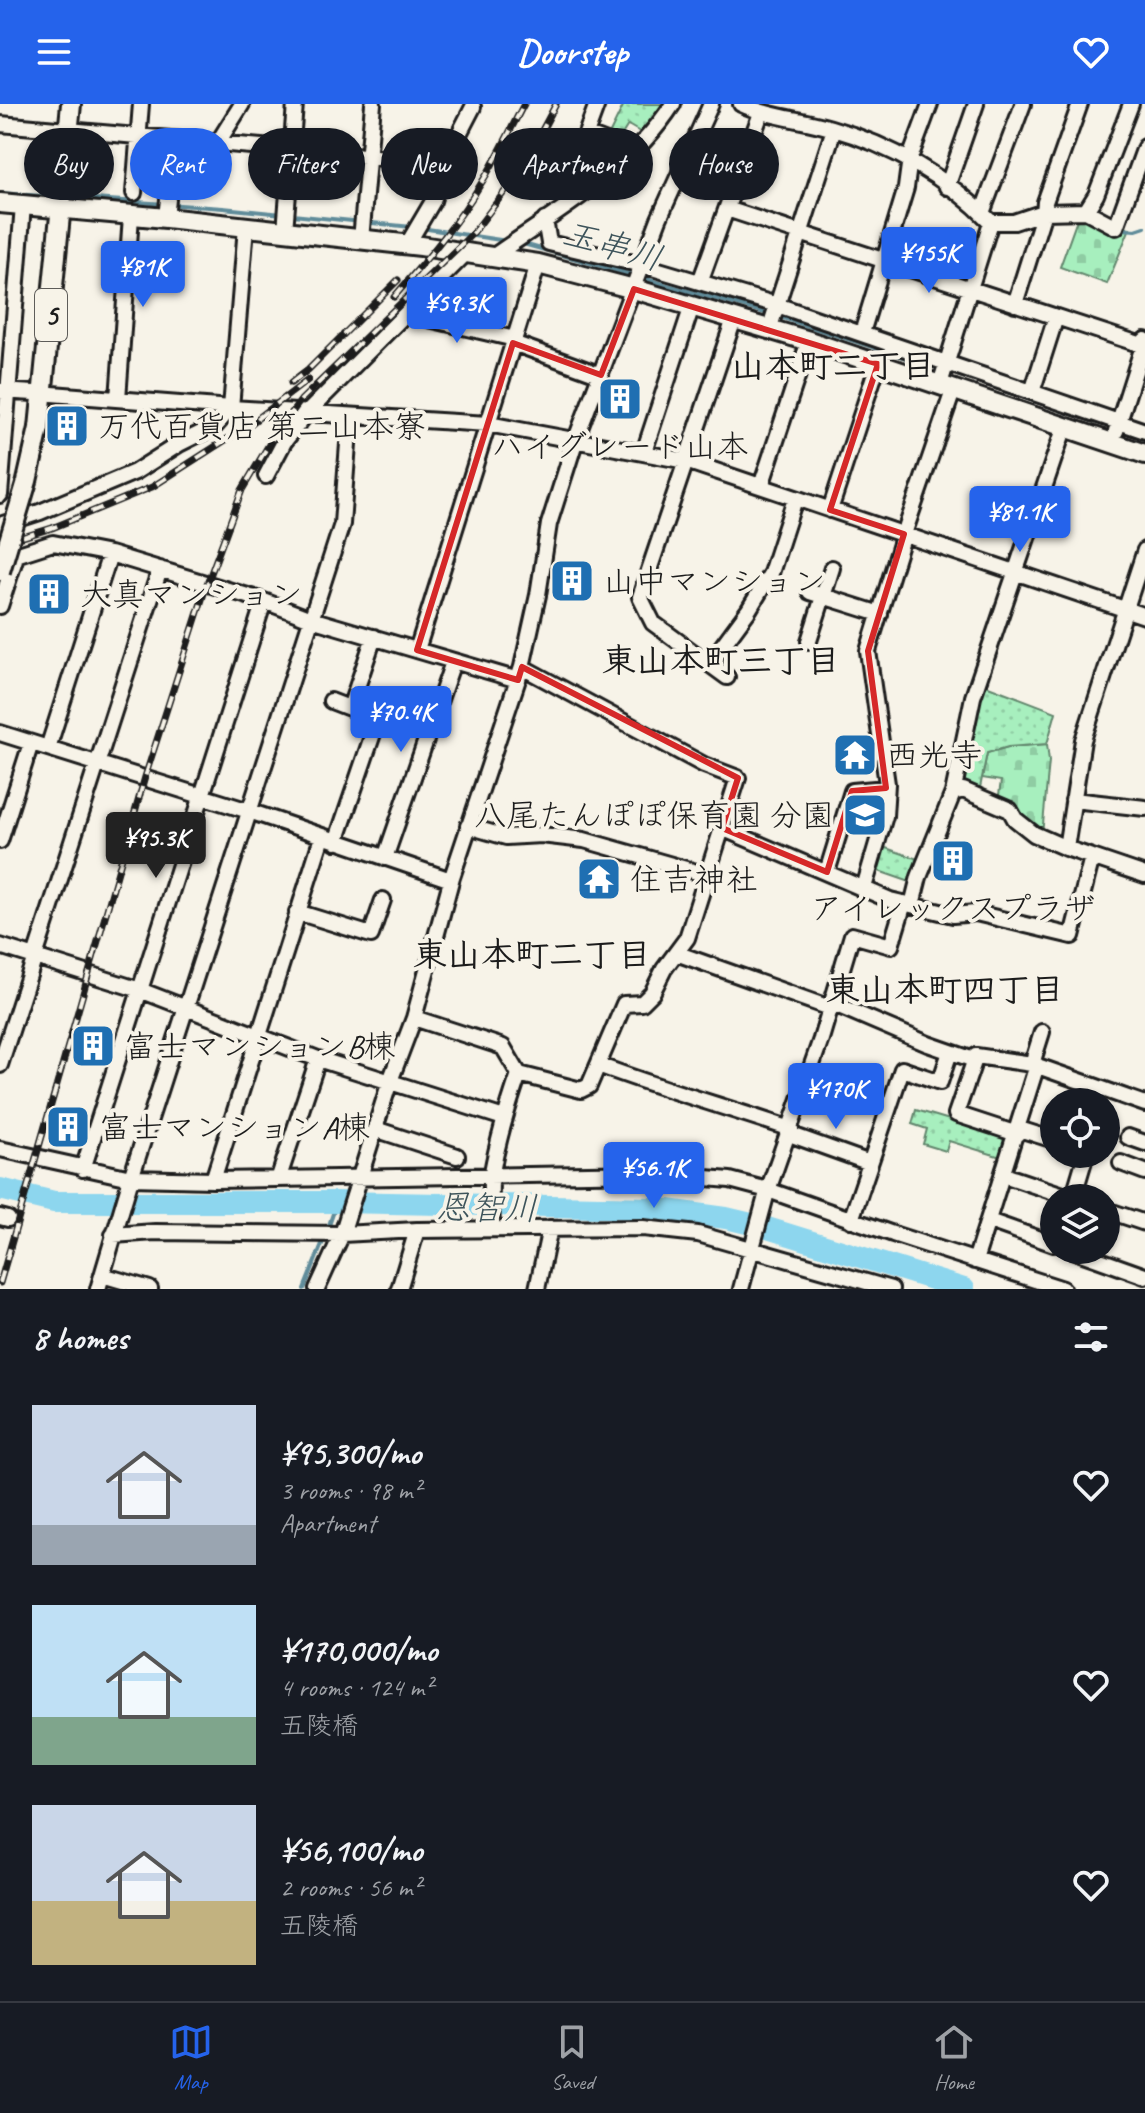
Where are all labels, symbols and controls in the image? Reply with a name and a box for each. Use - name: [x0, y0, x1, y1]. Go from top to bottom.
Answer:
- text: Doorstep: [517, 29, 628, 75]
- icon: menu: [32, 30, 76, 74]
- icon: heart: [1069, 30, 1113, 74]
- chip: Buy: [24, 128, 114, 200]
- chip: Rent: [130, 128, 232, 200]
- chip: Filters: [248, 128, 365, 200]
- chip: New: [381, 128, 478, 200]
- chip: Apartment: [494, 128, 653, 200]
- chip: House: [669, 128, 779, 200]
- water label: 玉串川: [558, 211, 668, 280]
- pin: ¥155K: [873, 227, 985, 295]
- text: ¥155K: [899, 236, 959, 269]
- pin: ¥81K: [96, 241, 190, 309]
- text: ¥81K: [119, 250, 167, 283]
- pin: ¥59.3K: [392, 277, 522, 345]
- text: ¥59.3K: [425, 286, 489, 319]
- road number: 5: [35, 289, 67, 341]
- district label: 山本町二丁目: [731, 344, 935, 387]
- building icon: ハイグレード山本: [596, 375, 644, 423]
- building icon: 万代百貨店 第二山本寮: [43, 402, 91, 450]
- place label: 万代百貨店 第二山本寮: [98, 406, 426, 447]
- place label: ハイグレード山本: [491, 426, 749, 467]
- pin: ¥81.1K: [955, 486, 1085, 554]
- text: ¥81.1K: [987, 495, 1053, 528]
- building icon: 山中マンション: [548, 557, 596, 605]
- place label: 山中マンション: [603, 561, 826, 602]
- building icon: 大真マンション: [25, 570, 73, 618]
- place label: 大真マンション: [80, 574, 303, 615]
- district label: 東山本町三丁目: [602, 639, 840, 682]
- pin: ¥70.4K: [336, 686, 466, 754]
- text: ¥70.4K: [368, 695, 434, 728]
- temple icon: 西光寺: [831, 731, 879, 779]
- place label: 西光寺: [886, 735, 982, 776]
- school or university icon: 八尾たんぽぽ保育園 分園: [841, 791, 889, 839]
- place label: 八尾たんぽぽ保育園 分園: [474, 795, 834, 836]
- pin: ¥95.3K: [91, 812, 221, 880]
- text: ¥95.3K: [124, 821, 188, 854]
- building icon: アイレックスプラザ: [929, 837, 977, 885]
- temple icon: 住吉神社: [575, 855, 623, 903]
- place label: 住吉神社: [630, 859, 758, 900]
- place label: アイレックスプラザ: [810, 888, 1096, 929]
- district label: 東山本町二丁目: [413, 933, 651, 976]
- district label: 東山本町四丁目: [826, 968, 1064, 1011]
- building icon: 富士マンションB棟: [69, 1022, 117, 1070]
- place label: 富士マンションB棟: [124, 1026, 395, 1067]
- pin: ¥170K: [780, 1063, 892, 1131]
- text: ¥170K: [806, 1072, 866, 1105]
- map controls: [1040, 1088, 1120, 1264]
- button: locate: [1040, 1088, 1120, 1168]
- building icon: 富士マンションA棟: [44, 1103, 92, 1151]
- place label: 富士マンションA棟: [99, 1107, 370, 1148]
- pin: ¥56.1K: [589, 1142, 719, 1210]
- text: ¥56.1K: [621, 1151, 687, 1184]
- button: layers: [1040, 1184, 1120, 1264]
- water label: 恩智川: [436, 1185, 538, 1230]
- icon: filters: [1069, 1315, 1113, 1359]
- text: 8 homes: [32, 1316, 128, 1359]
- text: ¥95,300/mo: [280, 1431, 421, 1474]
- icon: home: [96, 1437, 192, 1533]
- icon: heart: [1069, 1463, 1113, 1507]
- text: 3 rooms · 98 m²: [280, 1474, 421, 1507]
- text: Apartment: [280, 1507, 376, 1540]
- text: ¥170,000/mo: [280, 1628, 437, 1671]
- icon: home: [96, 1637, 192, 1733]
- icon: heart: [1069, 1663, 1113, 1707]
- text: 4 rooms · 124 m²: [280, 1671, 432, 1704]
- text: 五陵橋: [280, 1709, 358, 1742]
- text: ¥56,100/mo: [280, 1828, 422, 1871]
- icon: home: [96, 1837, 192, 1933]
- icon: heart: [1069, 1863, 1113, 1907]
- text: 2 rooms · 56 m²: [280, 1871, 421, 1904]
- text: 五陵橋: [280, 1909, 358, 1942]
- tab: Map: [169, 2020, 213, 2096]
- tab: Saved: [550, 2020, 594, 2096]
- tab: Home: [932, 2020, 976, 2096]

